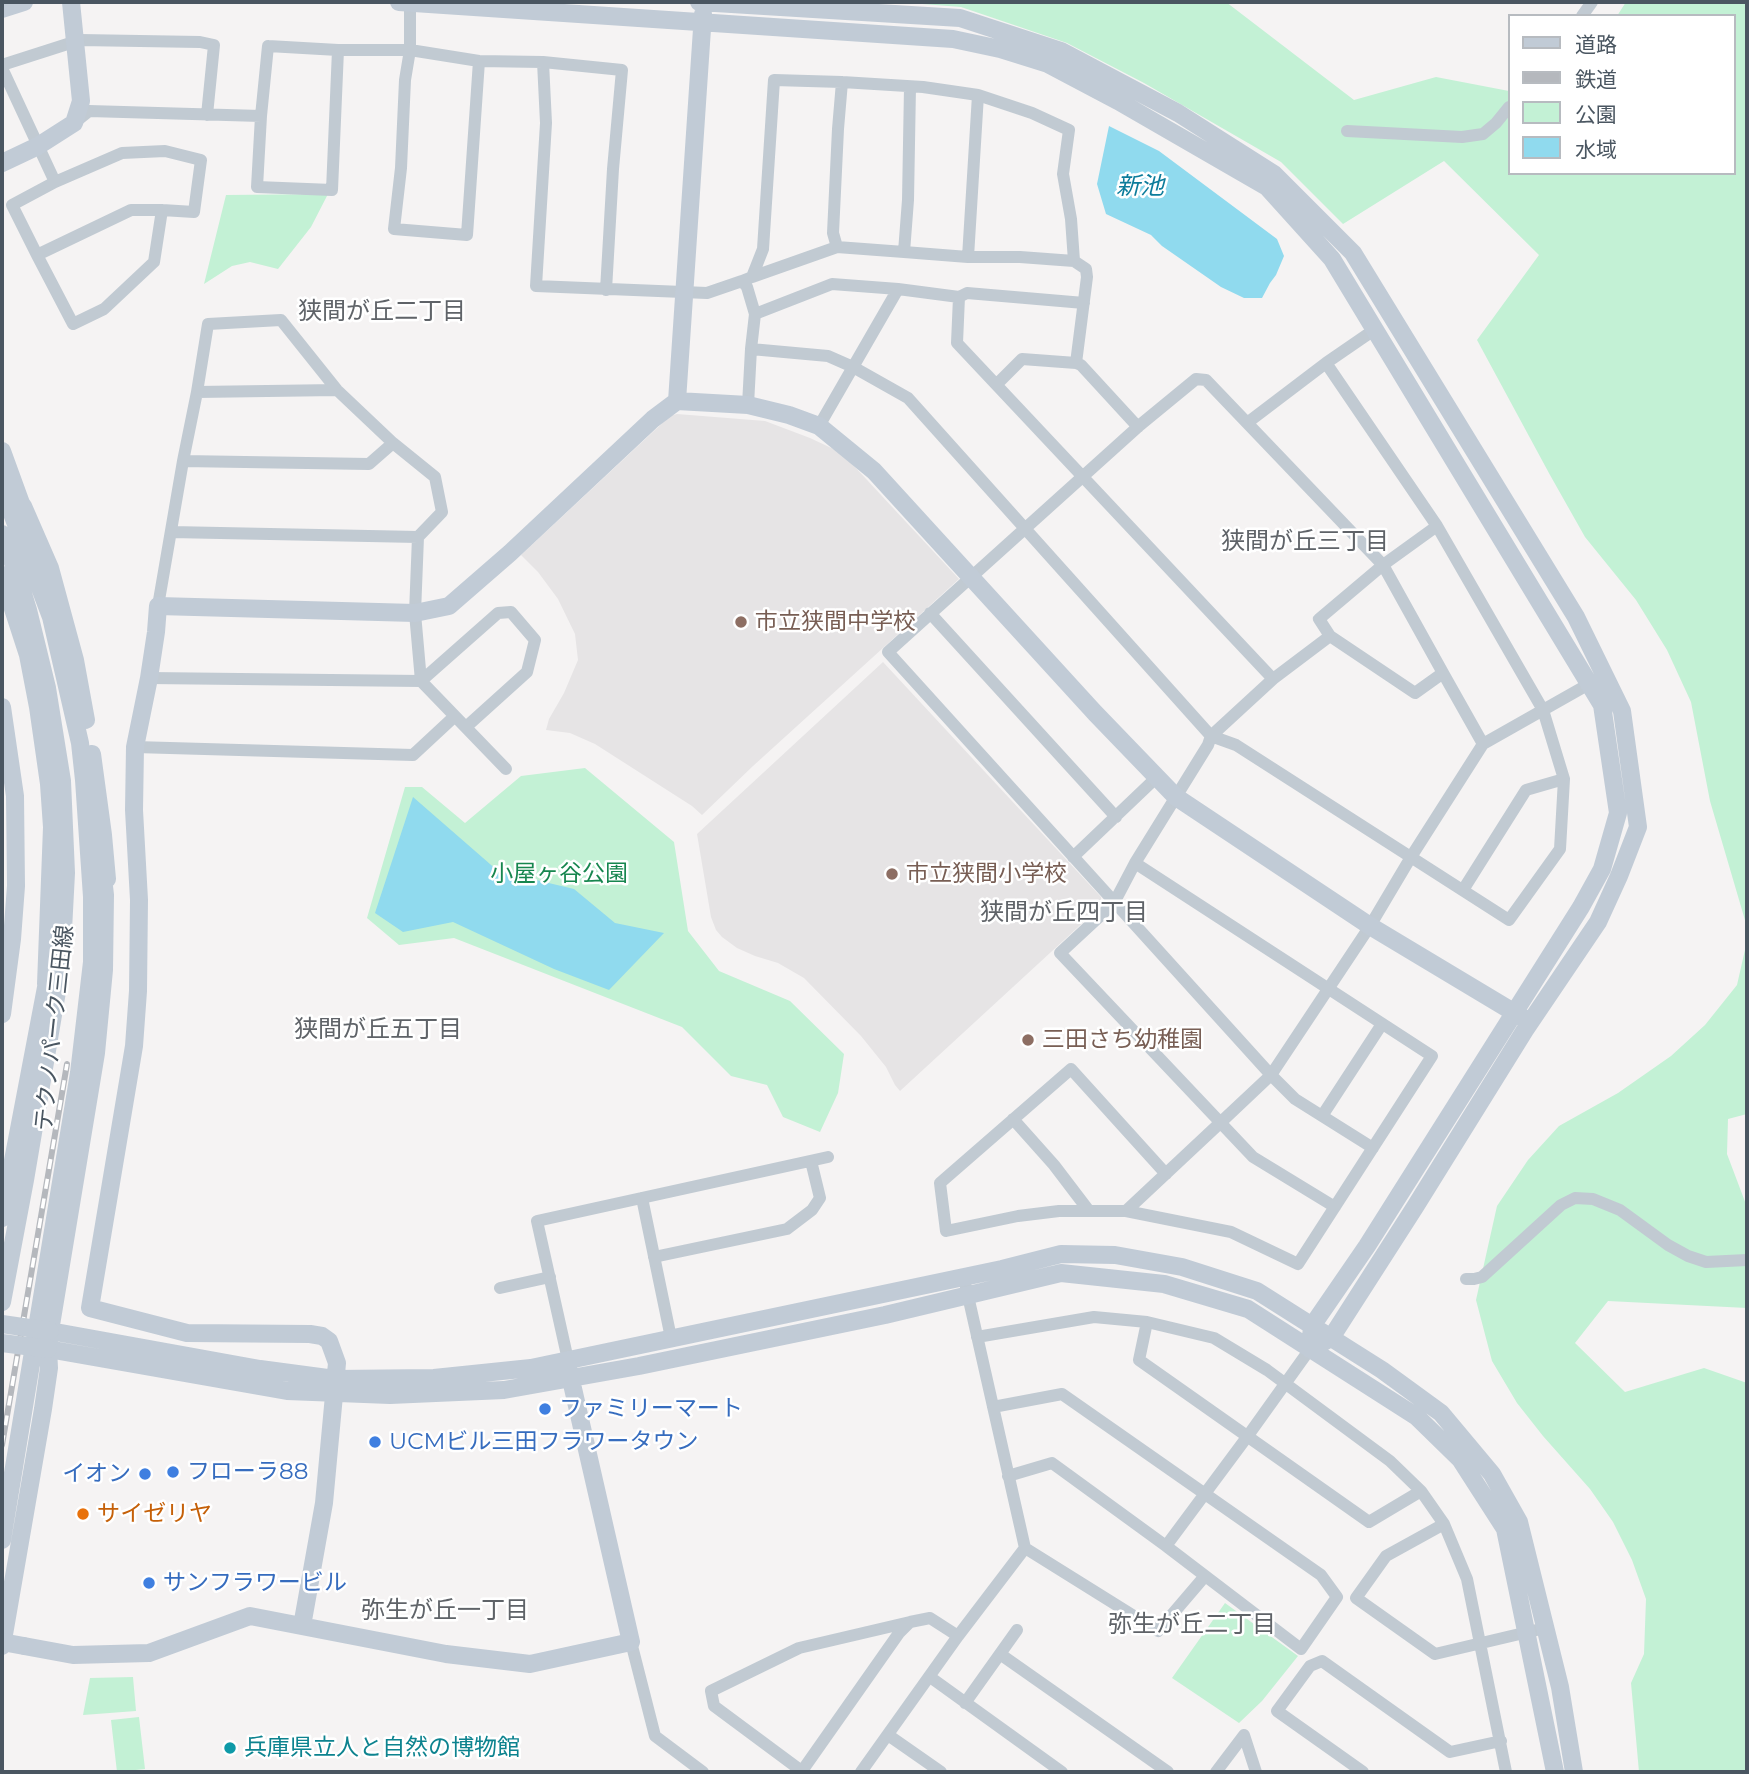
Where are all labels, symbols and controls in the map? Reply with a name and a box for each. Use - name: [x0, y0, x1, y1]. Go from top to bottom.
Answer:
- legend: [1508, 14, 1735, 175]
- text: 道路: [1575, 32, 1617, 57]
- text: 鉄道: [1575, 67, 1617, 92]
- text: 公園: [1575, 102, 1617, 127]
- text: 水域: [1575, 137, 1617, 162]
- water label: 新池: [1116, 173, 1164, 201]
- district label: 狭間が丘二丁目: [298, 298, 466, 326]
- district label: 狭間が丘三丁目: [1221, 528, 1389, 556]
- place label: 市立狭間中学校: [755, 608, 916, 636]
- marker: 市立狭間中学校: [733, 614, 749, 630]
- park label: 小屋ヶ谷公園: [490, 860, 628, 888]
- place label: 市立狭間小学校: [906, 860, 1067, 888]
- marker: 市立狭間小学校: [884, 866, 900, 882]
- district label: 狭間が丘四丁目: [980, 899, 1148, 927]
- street label: テクノパーク三田線: [30, 924, 80, 1132]
- district label: 狭間が丘五丁目: [294, 1016, 462, 1044]
- place label: 三田さち幼稚園: [1042, 1026, 1203, 1054]
- marker: 三田さち幼稚園: [1020, 1032, 1036, 1048]
- place label: ファミリーマート: [559, 1395, 743, 1423]
- marker: ファミリーマート: [537, 1401, 553, 1417]
- place label: UCMビル三田フラワータウン: [389, 1428, 698, 1456]
- marker: UCMビル三田フラワータウン: [367, 1434, 383, 1450]
- place label: フローラ88: [187, 1458, 308, 1486]
- place label: イオン: [62, 1460, 131, 1488]
- marker: フローラ88: [165, 1464, 181, 1480]
- marker: イオン: [137, 1466, 153, 1482]
- place label: サイゼリヤ: [97, 1500, 212, 1528]
- marker: サイゼリヤ: [75, 1506, 91, 1522]
- place label: サンフラワービル: [163, 1569, 347, 1597]
- marker: サンフラワービル: [141, 1575, 157, 1591]
- district label: 弥生が丘一丁目: [361, 1597, 529, 1625]
- district label: 弥生が丘二丁目: [1108, 1611, 1276, 1639]
- place label: 兵庫県立人と自然の博物館: [244, 1734, 520, 1762]
- marker: 兵庫県立人と自然の博物館: [222, 1740, 238, 1756]

